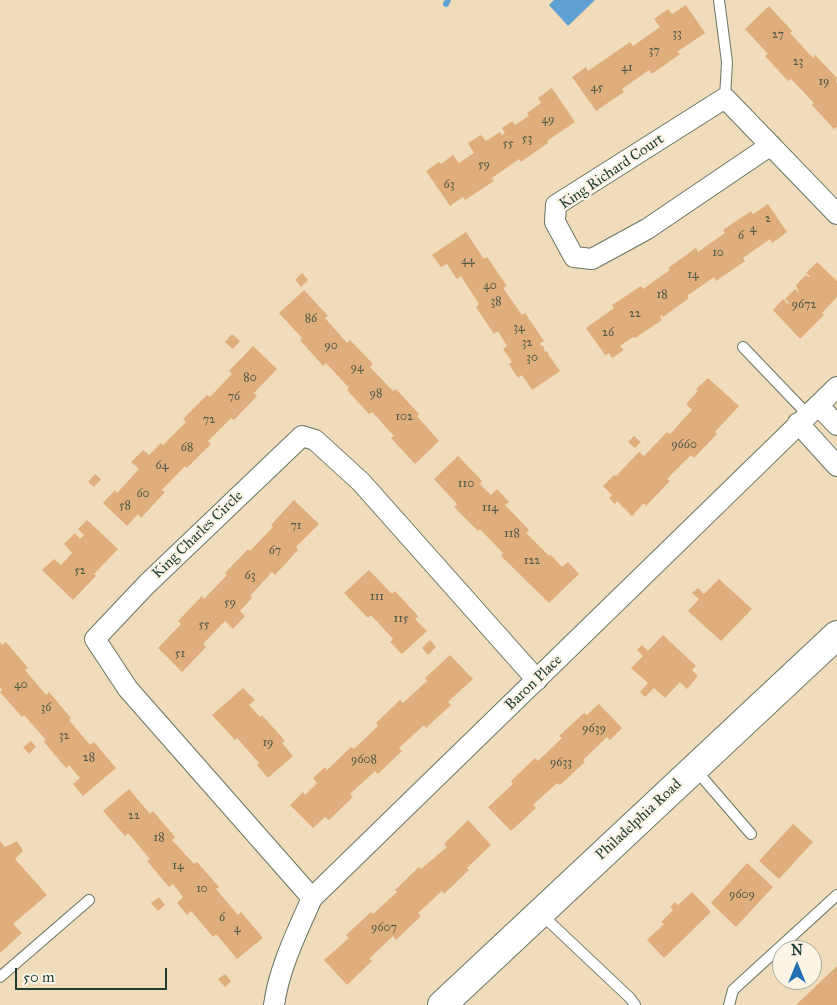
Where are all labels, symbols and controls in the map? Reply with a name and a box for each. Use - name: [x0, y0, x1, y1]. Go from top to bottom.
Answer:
- house number: 33: [672, 27, 682, 41]
- house number: 27: [772, 28, 784, 42]
- house number: 37: [648, 44, 660, 58]
- house number: 23: [793, 55, 803, 69]
- house number: 41: [621, 61, 633, 75]
- house number: 19: [818, 75, 830, 89]
- house number: 45: [591, 81, 603, 95]
- house number: 49: [541, 113, 555, 127]
- street label: King Richard Court: [556, 130, 668, 214]
- house number: 53: [522, 132, 532, 146]
- house number: 55: [502, 137, 514, 151]
- house number: 59: [478, 158, 490, 172]
- house number: 63: [444, 178, 454, 192]
- house number: 2: [765, 212, 771, 226]
- house number: 4: [750, 222, 756, 236]
- house number: 6: [738, 229, 744, 243]
- house number: 10: [712, 246, 724, 260]
- house number: 44: [461, 254, 475, 268]
- house number: 14: [687, 268, 699, 282]
- house number: 40: [483, 279, 497, 293]
- house number: 18: [656, 288, 668, 302]
- house number: 38: [490, 295, 502, 309]
- house number: 9672: [792, 298, 816, 312]
- house number: 22: [629, 307, 641, 321]
- house number: 86: [305, 312, 317, 326]
- house number: 34: [513, 321, 525, 335]
- house number: 26: [602, 326, 614, 340]
- house number: 32: [522, 336, 532, 350]
- house number: 90: [324, 339, 338, 353]
- house number: 30: [526, 351, 538, 365]
- house number: 94: [350, 361, 364, 375]
- house number: 80: [243, 371, 257, 385]
- house number: 98: [370, 387, 382, 401]
- house number: 76: [228, 390, 240, 404]
- house number: 102: [395, 410, 413, 424]
- house number: 72: [203, 413, 215, 427]
- house number: 9660: [671, 438, 697, 452]
- house number: 68: [181, 441, 193, 455]
- house number: 64: [156, 459, 168, 473]
- house number: 110: [458, 477, 474, 491]
- house number: 60: [136, 487, 150, 501]
- street label: King Charles Circle: [149, 487, 247, 583]
- house number: 58: [119, 499, 131, 513]
- house number: 114: [482, 501, 498, 515]
- house number: 71: [290, 519, 302, 533]
- house number: 118: [504, 527, 520, 541]
- house number: 67: [269, 544, 281, 558]
- house number: 122: [524, 554, 540, 568]
- house number: 52: [74, 564, 86, 578]
- house number: 63: [245, 569, 255, 583]
- house number: 111: [370, 590, 384, 604]
- house number: 59: [224, 596, 236, 610]
- house number: 115: [394, 612, 408, 626]
- house number: 55: [198, 618, 210, 632]
- house number: 51: [175, 647, 185, 661]
- street label: Baron Place: [502, 651, 566, 715]
- house number: 40: [14, 678, 28, 692]
- house number: 36: [41, 701, 51, 715]
- house number: 9639: [582, 722, 606, 736]
- house number: 32: [59, 729, 69, 743]
- house number: 19: [262, 736, 274, 750]
- house number: 28: [83, 751, 95, 765]
- house number: 9608: [351, 753, 377, 767]
- house number: 9633: [550, 756, 572, 770]
- street label: Philadelphia Road: [592, 776, 686, 864]
- house number: 22: [128, 809, 140, 823]
- house number: 18: [153, 831, 165, 845]
- house number: 14: [172, 859, 184, 873]
- house number: 10: [196, 882, 208, 896]
- house number: 9609: [729, 888, 755, 902]
- house number: 6: [219, 911, 225, 925]
- house number: 9607: [371, 921, 397, 935]
- house number: 4: [234, 922, 240, 936]
- north arrow: [772, 940, 822, 990]
- text: N: [791, 942, 803, 959]
- scale bar: [18, 958, 170, 990]
- text: 50 m: [23, 968, 55, 986]

